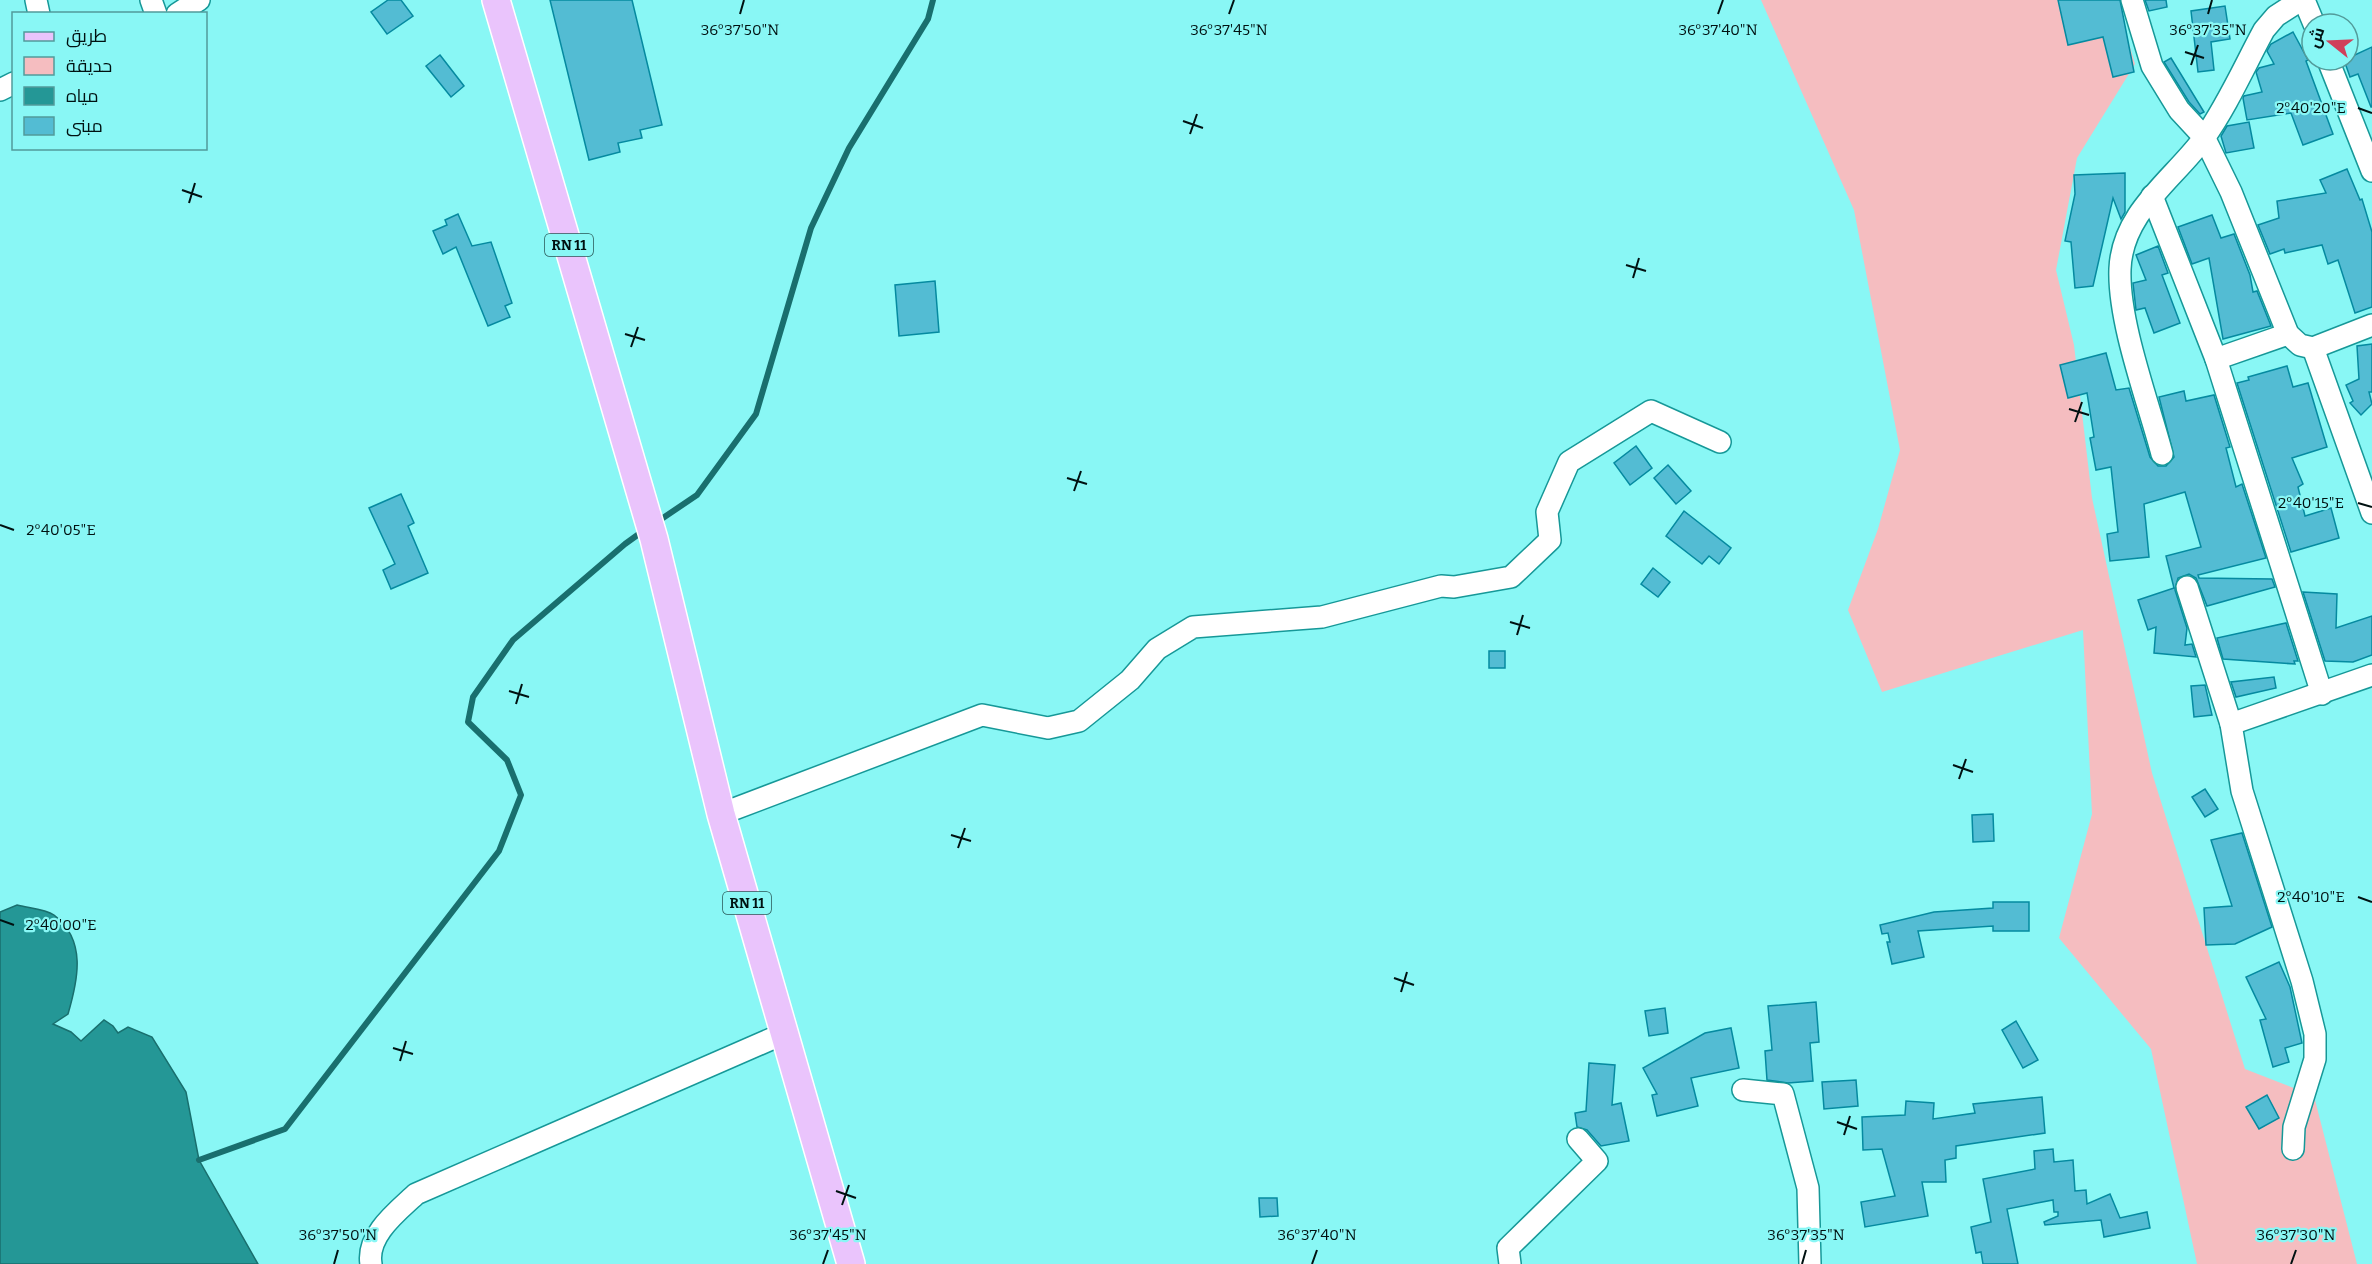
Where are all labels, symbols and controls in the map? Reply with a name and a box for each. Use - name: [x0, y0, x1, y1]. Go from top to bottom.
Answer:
- legend: [12, 12, 207, 150]
- north arrow: [2300, 12, 2360, 72]
- text: 36°37'50"N: [701, 21, 779, 39]
- text: 36°37'45"N: [1190, 21, 1268, 39]
- text: 36°37'40"N: [1678, 21, 1758, 39]
- text: 36°37'35"N: [2169, 21, 2247, 39]
- text: طريق: [66, 25, 107, 48]
- text: ش: [2304, 25, 2328, 50]
- text: حديقة: [66, 55, 112, 77]
- text: مياه: [66, 85, 99, 107]
- text: 2°40'20"E: [2276, 99, 2346, 117]
- text: مبنى: [66, 115, 103, 137]
- road number: RN 11: [545, 234, 593, 256]
- text: 2°40'15"E: [2278, 494, 2344, 512]
- text: 2°40'05"E: [26, 521, 96, 539]
- text: 2°40'10"E: [2277, 888, 2345, 906]
- road number: RN 11: [723, 892, 771, 914]
- text: 2°40'00"E: [25, 916, 97, 934]
- text: 36°37'50"N: [299, 1226, 377, 1244]
- text: 36°37'45"N: [789, 1226, 867, 1244]
- text: 36°37'40"N: [1277, 1226, 1357, 1244]
- text: 36°37'35"N: [1767, 1226, 1845, 1244]
- text: 36°37'30"N: [2257, 1226, 2336, 1244]

